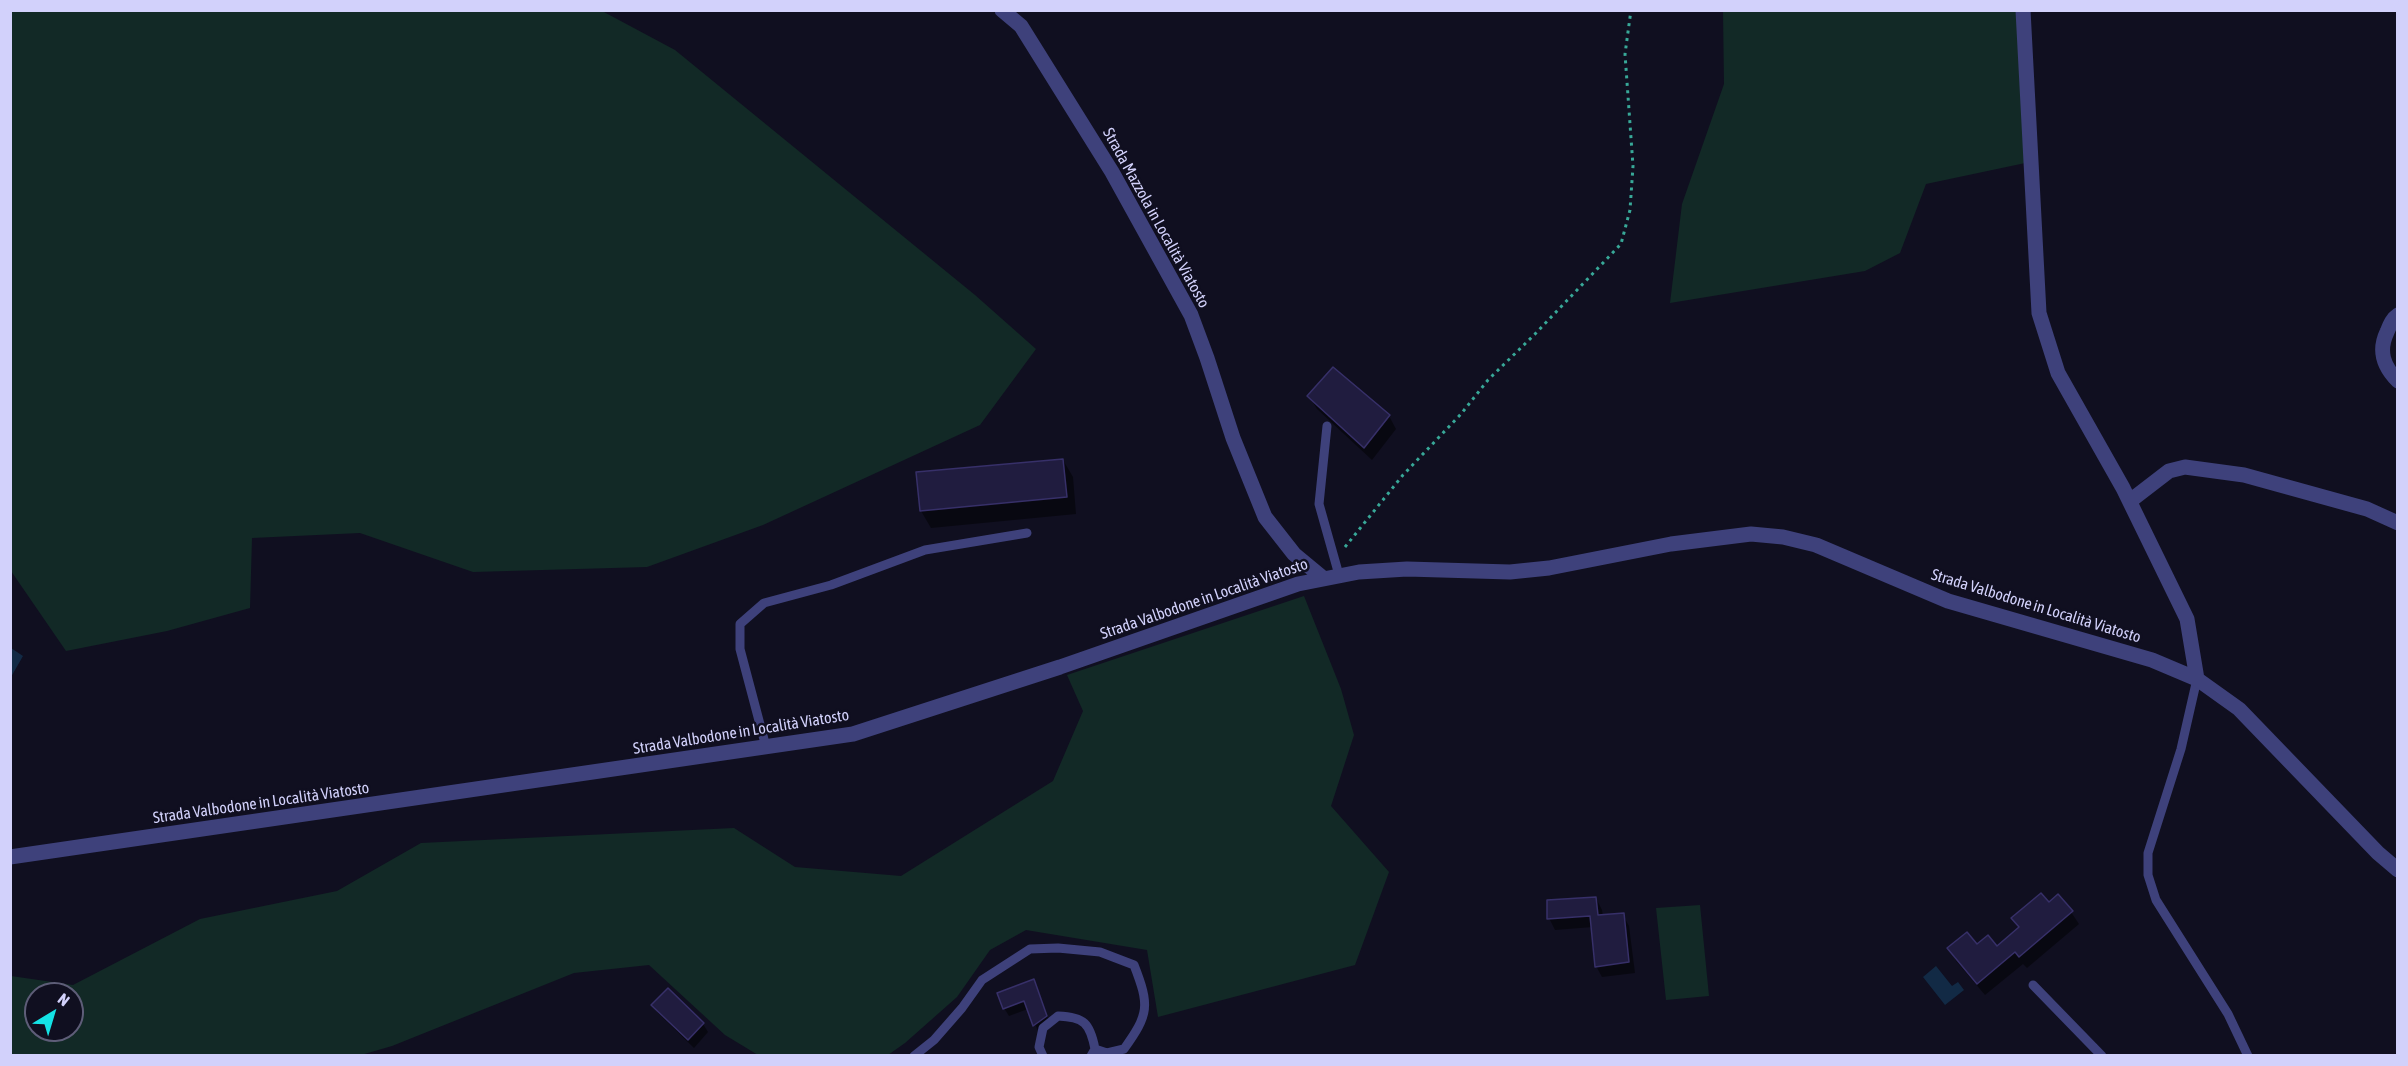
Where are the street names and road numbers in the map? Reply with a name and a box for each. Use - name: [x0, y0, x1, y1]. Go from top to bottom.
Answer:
- street label: Strada Mazzola in Località Viatosto: [1098, 125, 1214, 311]
- street label: Strada Valbodone in Località Viatosto: [1098, 554, 1310, 644]
- street label: Strada Valbodone in Località Viatosto: [1929, 565, 2143, 647]
- street label: Strada Valbodone in Località Viatosto: [632, 705, 850, 759]
- street label: Strada Valbodone in Località Viatosto: [152, 778, 370, 828]

